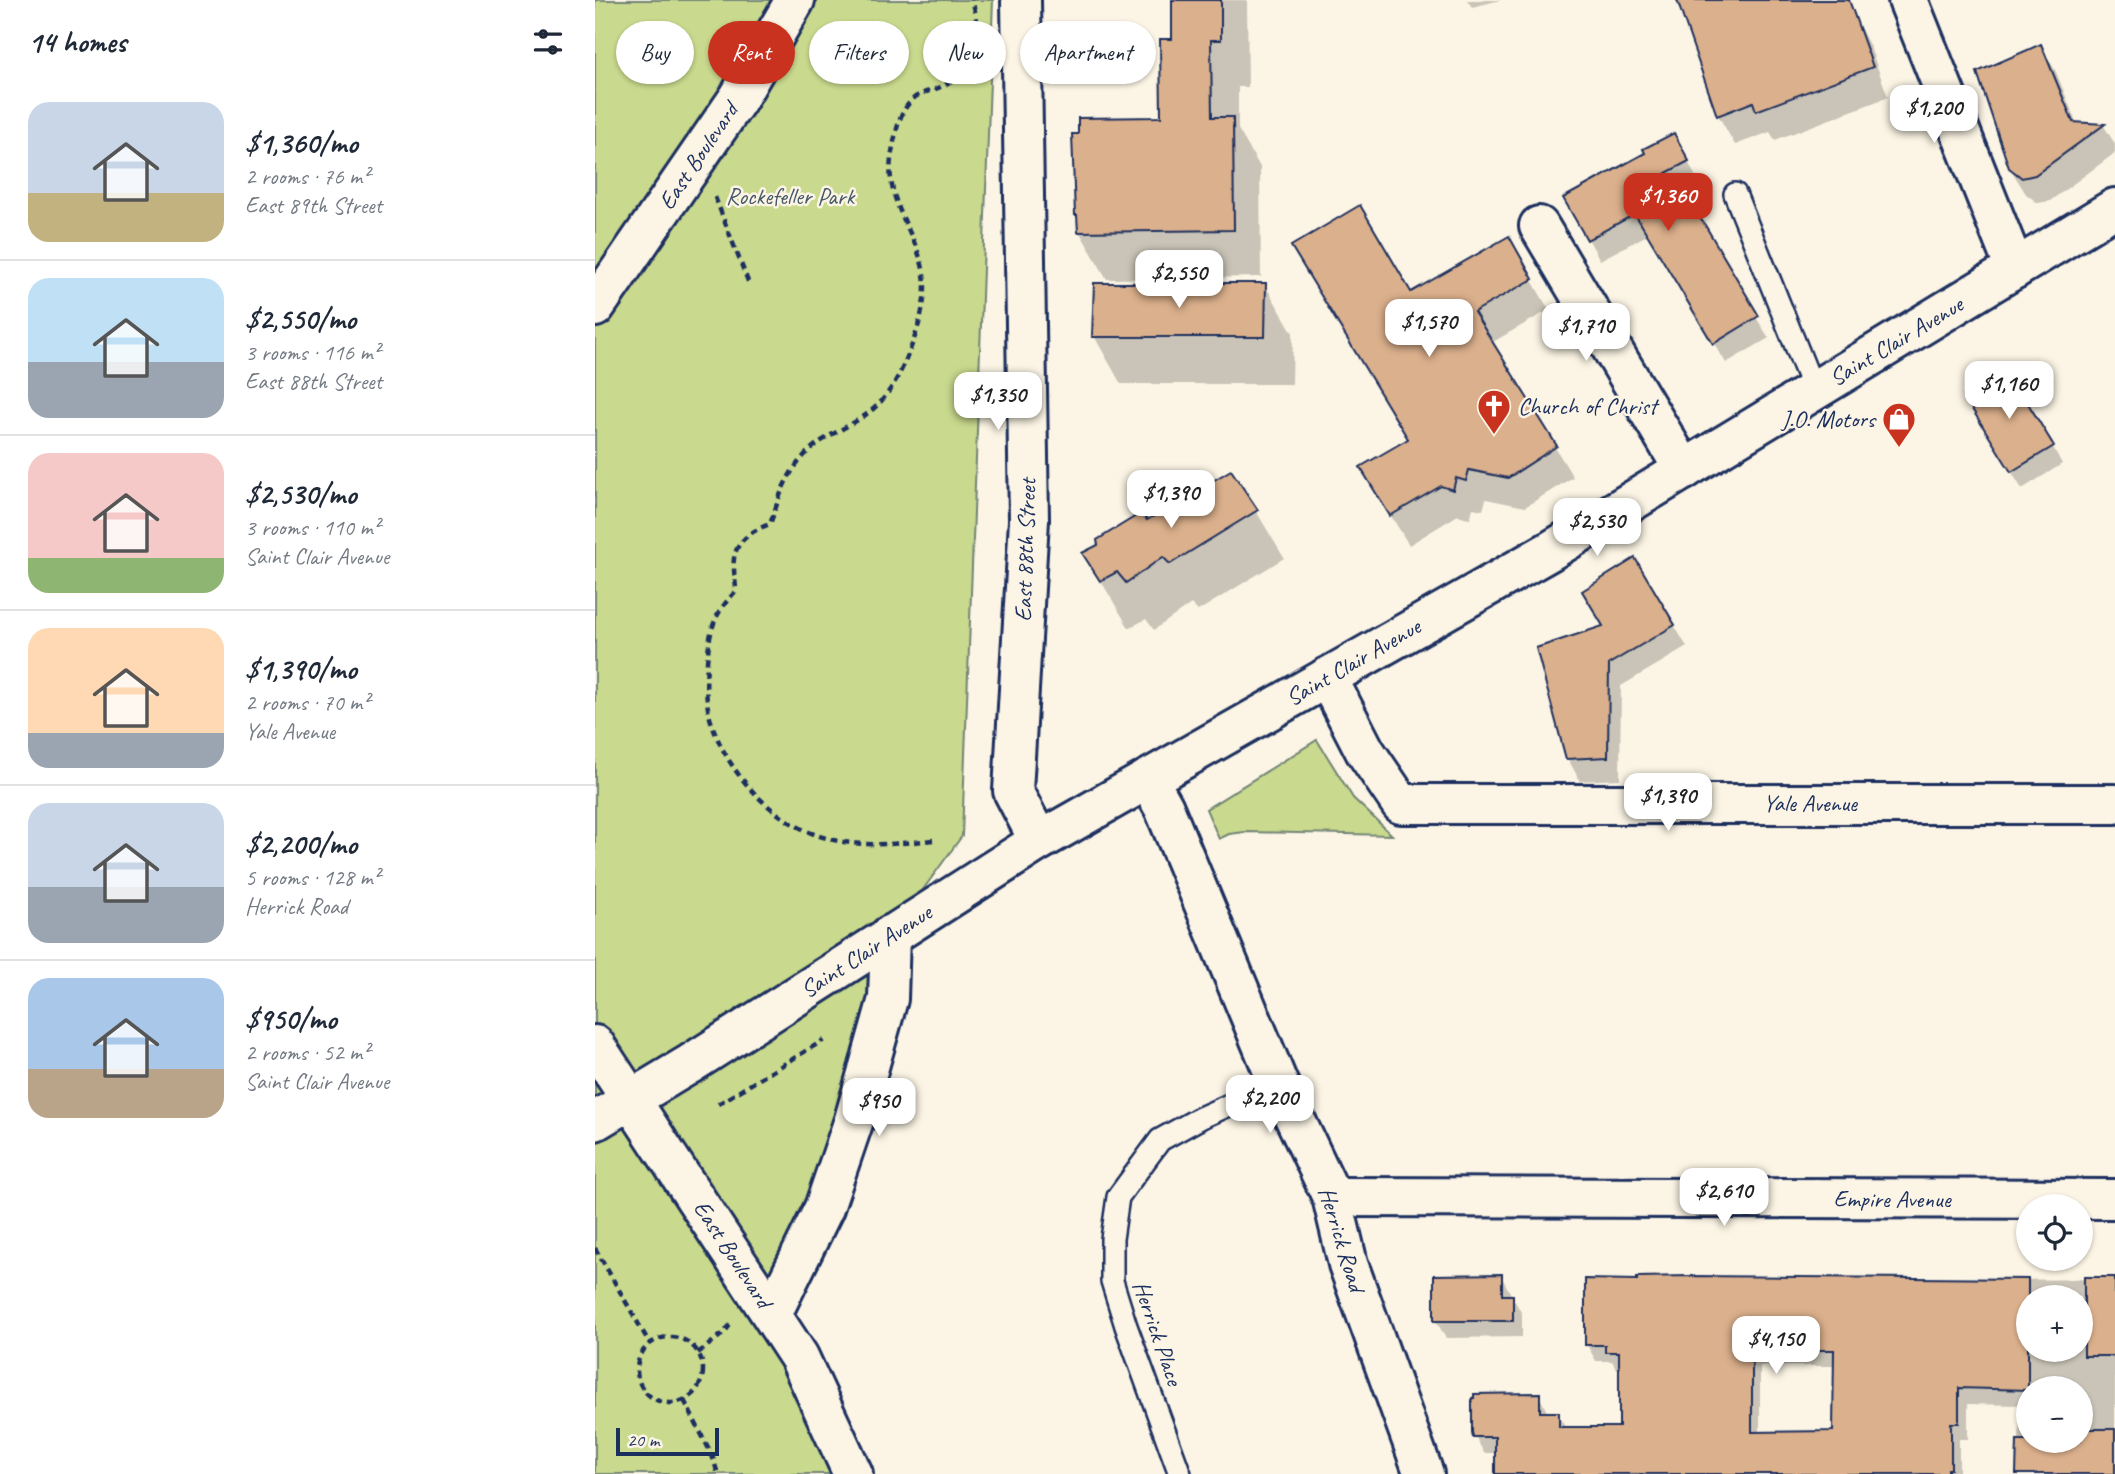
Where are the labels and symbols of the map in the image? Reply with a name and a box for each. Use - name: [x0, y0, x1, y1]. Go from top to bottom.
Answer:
- pin: $1,200: [1877, 86, 1991, 145]
- street label: East Boulevard: [651, 94, 747, 215]
- pin: $1,360: [1611, 174, 1725, 233]
- park label: Rockefeller Park: [726, 181, 856, 211]
- pin: $2,550: [1122, 250, 1236, 310]
- street label: Saint Clair Avenue: [1824, 288, 1970, 393]
- pin: $1,570: [1372, 300, 1486, 359]
- pin: $1,710: [1529, 304, 1643, 363]
- pin: $1,160: [1952, 362, 2066, 421]
- pin: $1,350: [941, 372, 1055, 432]
- church icon: Church of Christ: [1475, 387, 1513, 436]
- place label: Church of Christ: [1518, 391, 1660, 421]
- shop icon: J.O. Motors: [1880, 400, 1918, 449]
- place label: J.O. Motors: [1780, 404, 1877, 434]
- pin: $1,390: [1114, 470, 1228, 530]
- street label: East 88th Street: [1008, 476, 1043, 622]
- pin: $2,530: [1540, 498, 1654, 558]
- street label: Saint Clair Avenue: [1280, 610, 1428, 713]
- pin: $1,390: [1611, 774, 1725, 833]
- street label: Yale Avenue: [1763, 788, 1859, 818]
- street label: Saint Clair Avenue: [795, 896, 939, 1005]
- pin: $2,200: [1213, 1076, 1327, 1135]
- pin: $950: [838, 1078, 920, 1138]
- pin: $2,610: [1667, 1168, 1781, 1228]
- street label: Herrick Road: [1312, 1183, 1373, 1298]
- street label: Empire Avenue: [1833, 1184, 1953, 1214]
- street label: East Boulevard: [687, 1194, 781, 1317]
- street label: Herrick Place: [1126, 1277, 1191, 1391]
- pin: $4,150: [1719, 1316, 1833, 1376]
- scale bar: [616, 1425, 719, 1457]

